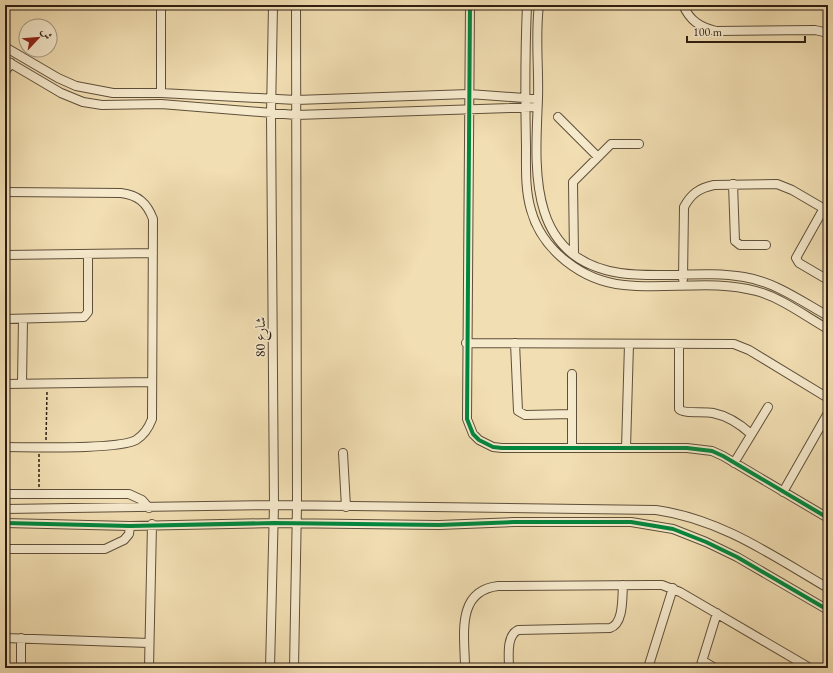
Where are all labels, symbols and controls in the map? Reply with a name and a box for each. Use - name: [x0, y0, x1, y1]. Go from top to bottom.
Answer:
- north arrow: [18, 18, 58, 58]
- scale bar: [687, 18, 805, 44]
- text: 100 m: [693, 24, 723, 40]
- text: ش: [38, 26, 56, 42]
- street label: شارع 80: [251, 317, 272, 357]

